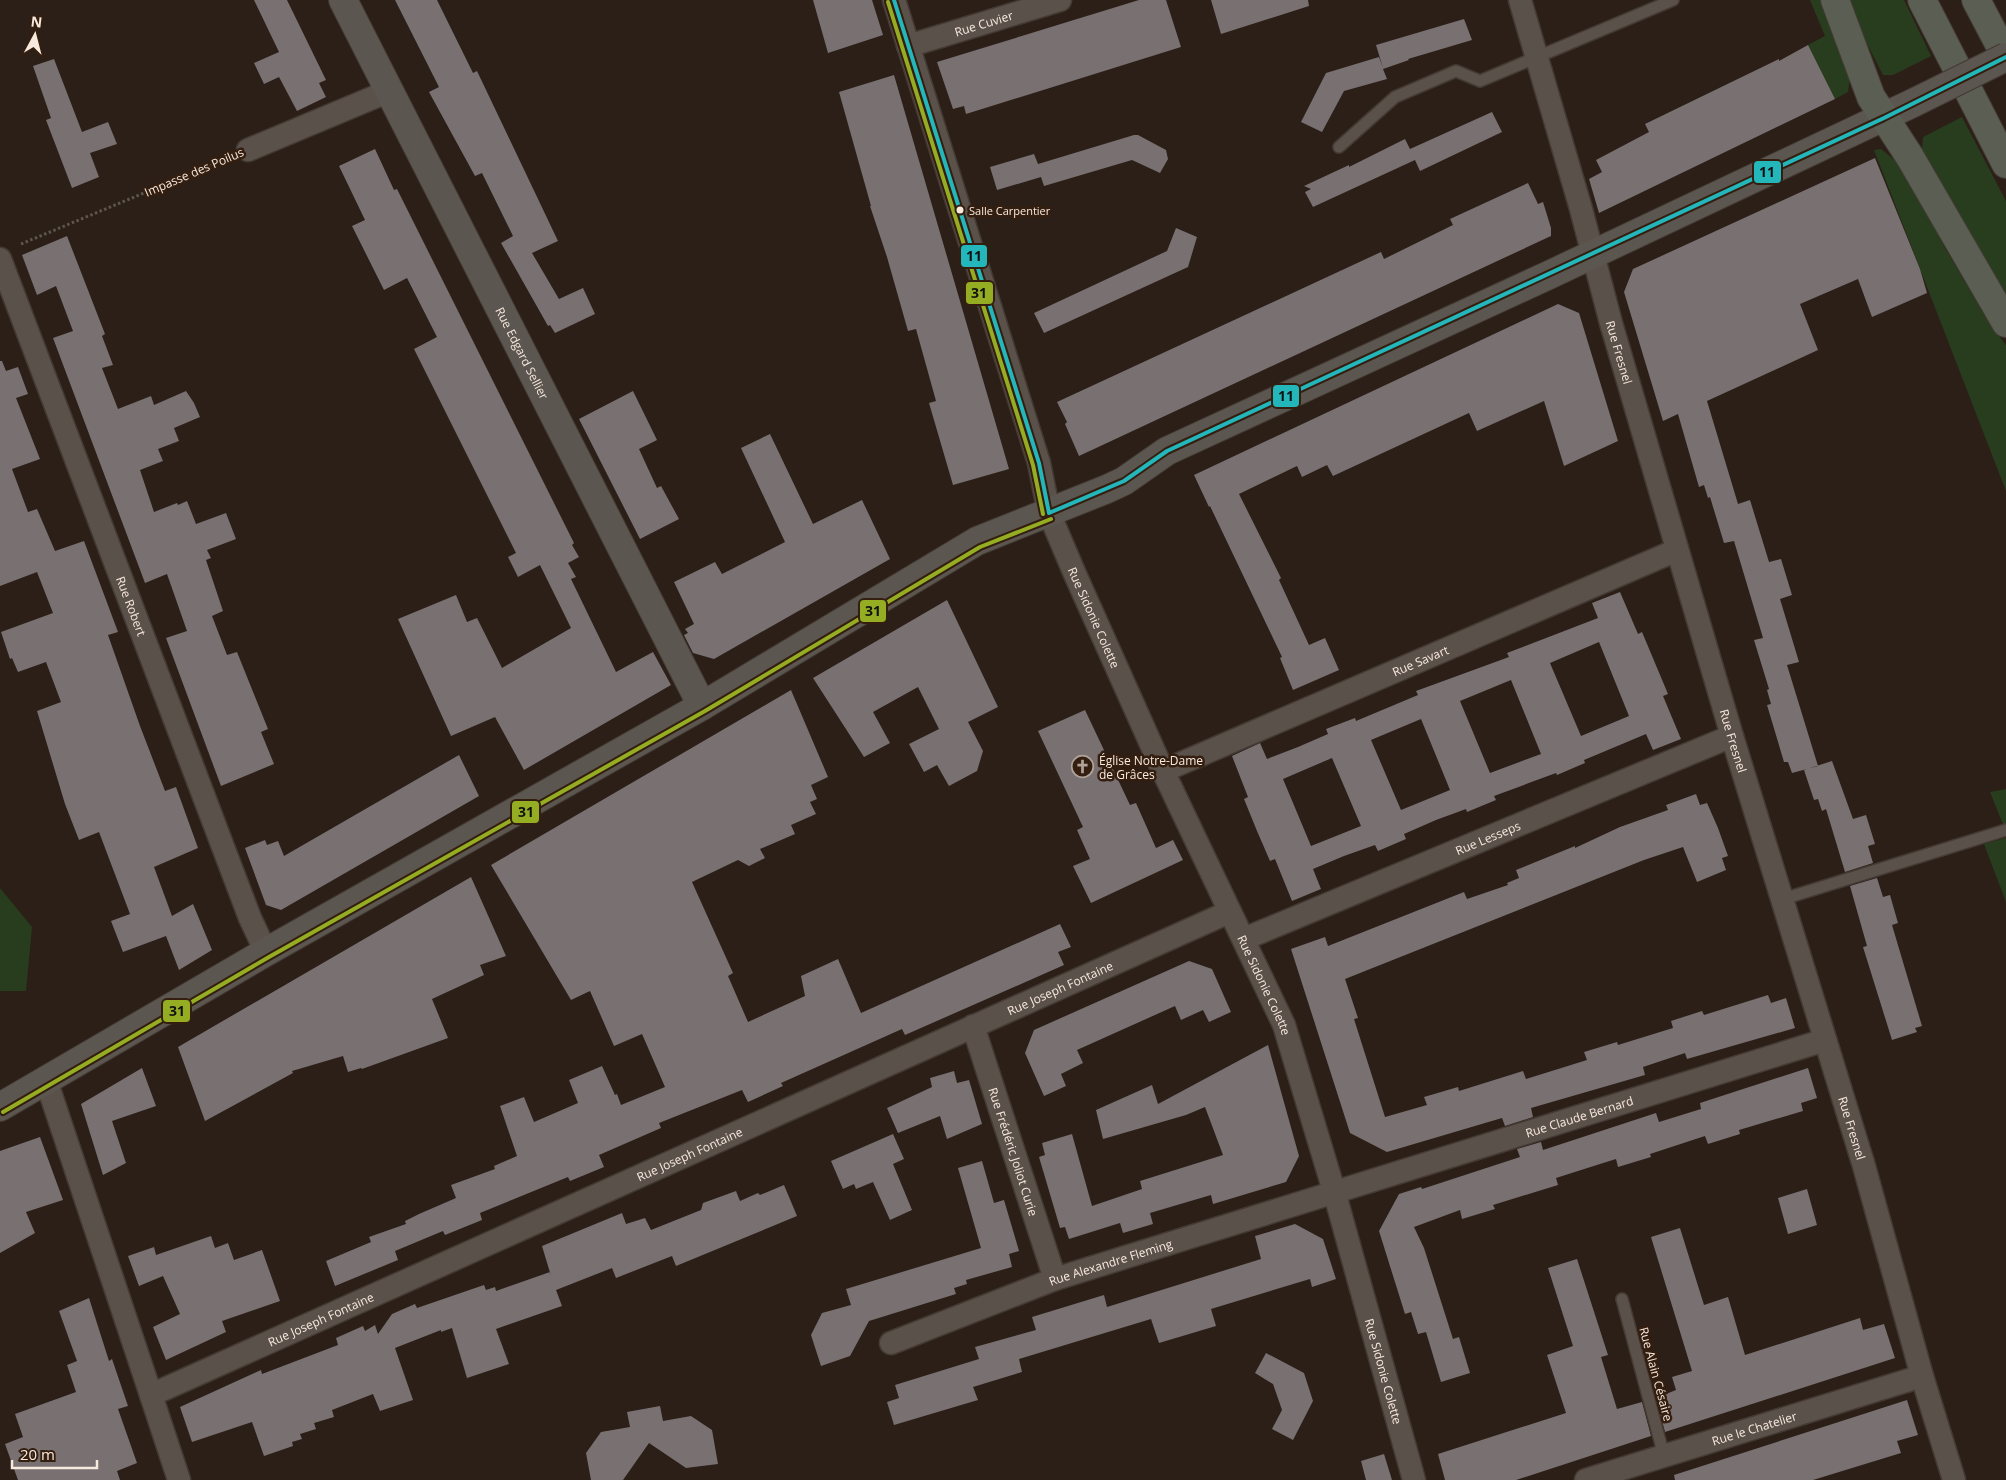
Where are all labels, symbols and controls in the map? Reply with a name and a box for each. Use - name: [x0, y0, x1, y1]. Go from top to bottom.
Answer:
- street label: Rue Cuvier: [952, 6, 1015, 40]
- north arrow: [10, 10, 60, 60]
- text: N: [30, 11, 43, 32]
- street label: Impasse des Poilus: [142, 143, 246, 201]
- line badge: 11: [1753, 160, 1782, 184]
- text: 11: [1759, 162, 1775, 181]
- place label: Salle Carpentier: [969, 203, 1051, 218]
- marker: Salle Carpentier: [955, 205, 965, 215]
- line badge: 11: [960, 244, 988, 268]
- text: 11: [966, 246, 982, 265]
- line badge: 31: [965, 281, 994, 305]
- text: 31: [971, 283, 987, 302]
- street label: Rue Edgard Sellier: [492, 304, 553, 402]
- street label: Rue Fresnel: [1602, 318, 1637, 386]
- line badge: 11: [1272, 384, 1300, 408]
- text: 11: [1278, 386, 1294, 405]
- street label: Rue Sidonie Colette: [1064, 564, 1124, 671]
- street label: Rue Robert: [113, 574, 151, 638]
- line badge: 31: [859, 599, 887, 623]
- text: 31: [865, 601, 881, 620]
- street label: Rue Savart: [1389, 641, 1451, 680]
- street label: Rue Fresnel: [1716, 707, 1751, 775]
- place label: Église Notre-Dame de Grâces: [1099, 752, 1203, 783]
- church icon: Église Notre-Dame de Grâces: [1071, 755, 1095, 779]
- line badge: 31: [511, 800, 540, 824]
- text: 31: [518, 802, 534, 821]
- street label: Rue Lesseps: [1453, 816, 1523, 859]
- street label: Rue Sidonie Colette: [1234, 932, 1295, 1037]
- street label: Rue Joseph Fontaine: [1004, 957, 1116, 1019]
- line badge: 31: [162, 999, 191, 1023]
- text: 31: [169, 1001, 185, 1020]
- street label: Rue Frédéric Joliot Curie: [985, 1085, 1043, 1218]
- street label: Rue Claude Bernard: [1523, 1092, 1635, 1141]
- street label: Rue Fresnel: [1835, 1094, 1870, 1162]
- street label: Rue Joseph Fontaine: [634, 1123, 745, 1185]
- street label: Rue Alexandre Fleming: [1046, 1235, 1175, 1289]
- street label: Rue Joseph Fontaine: [265, 1288, 377, 1350]
- street label: Rue Sidonie Colette: [1361, 1316, 1407, 1426]
- street label: Rue Alain Césaire: [1635, 1325, 1677, 1423]
- street label: Rue le Chatelier: [1710, 1407, 1799, 1449]
- scale bar: [12, 1438, 98, 1470]
- text: 20 m: [20, 1444, 55, 1464]

